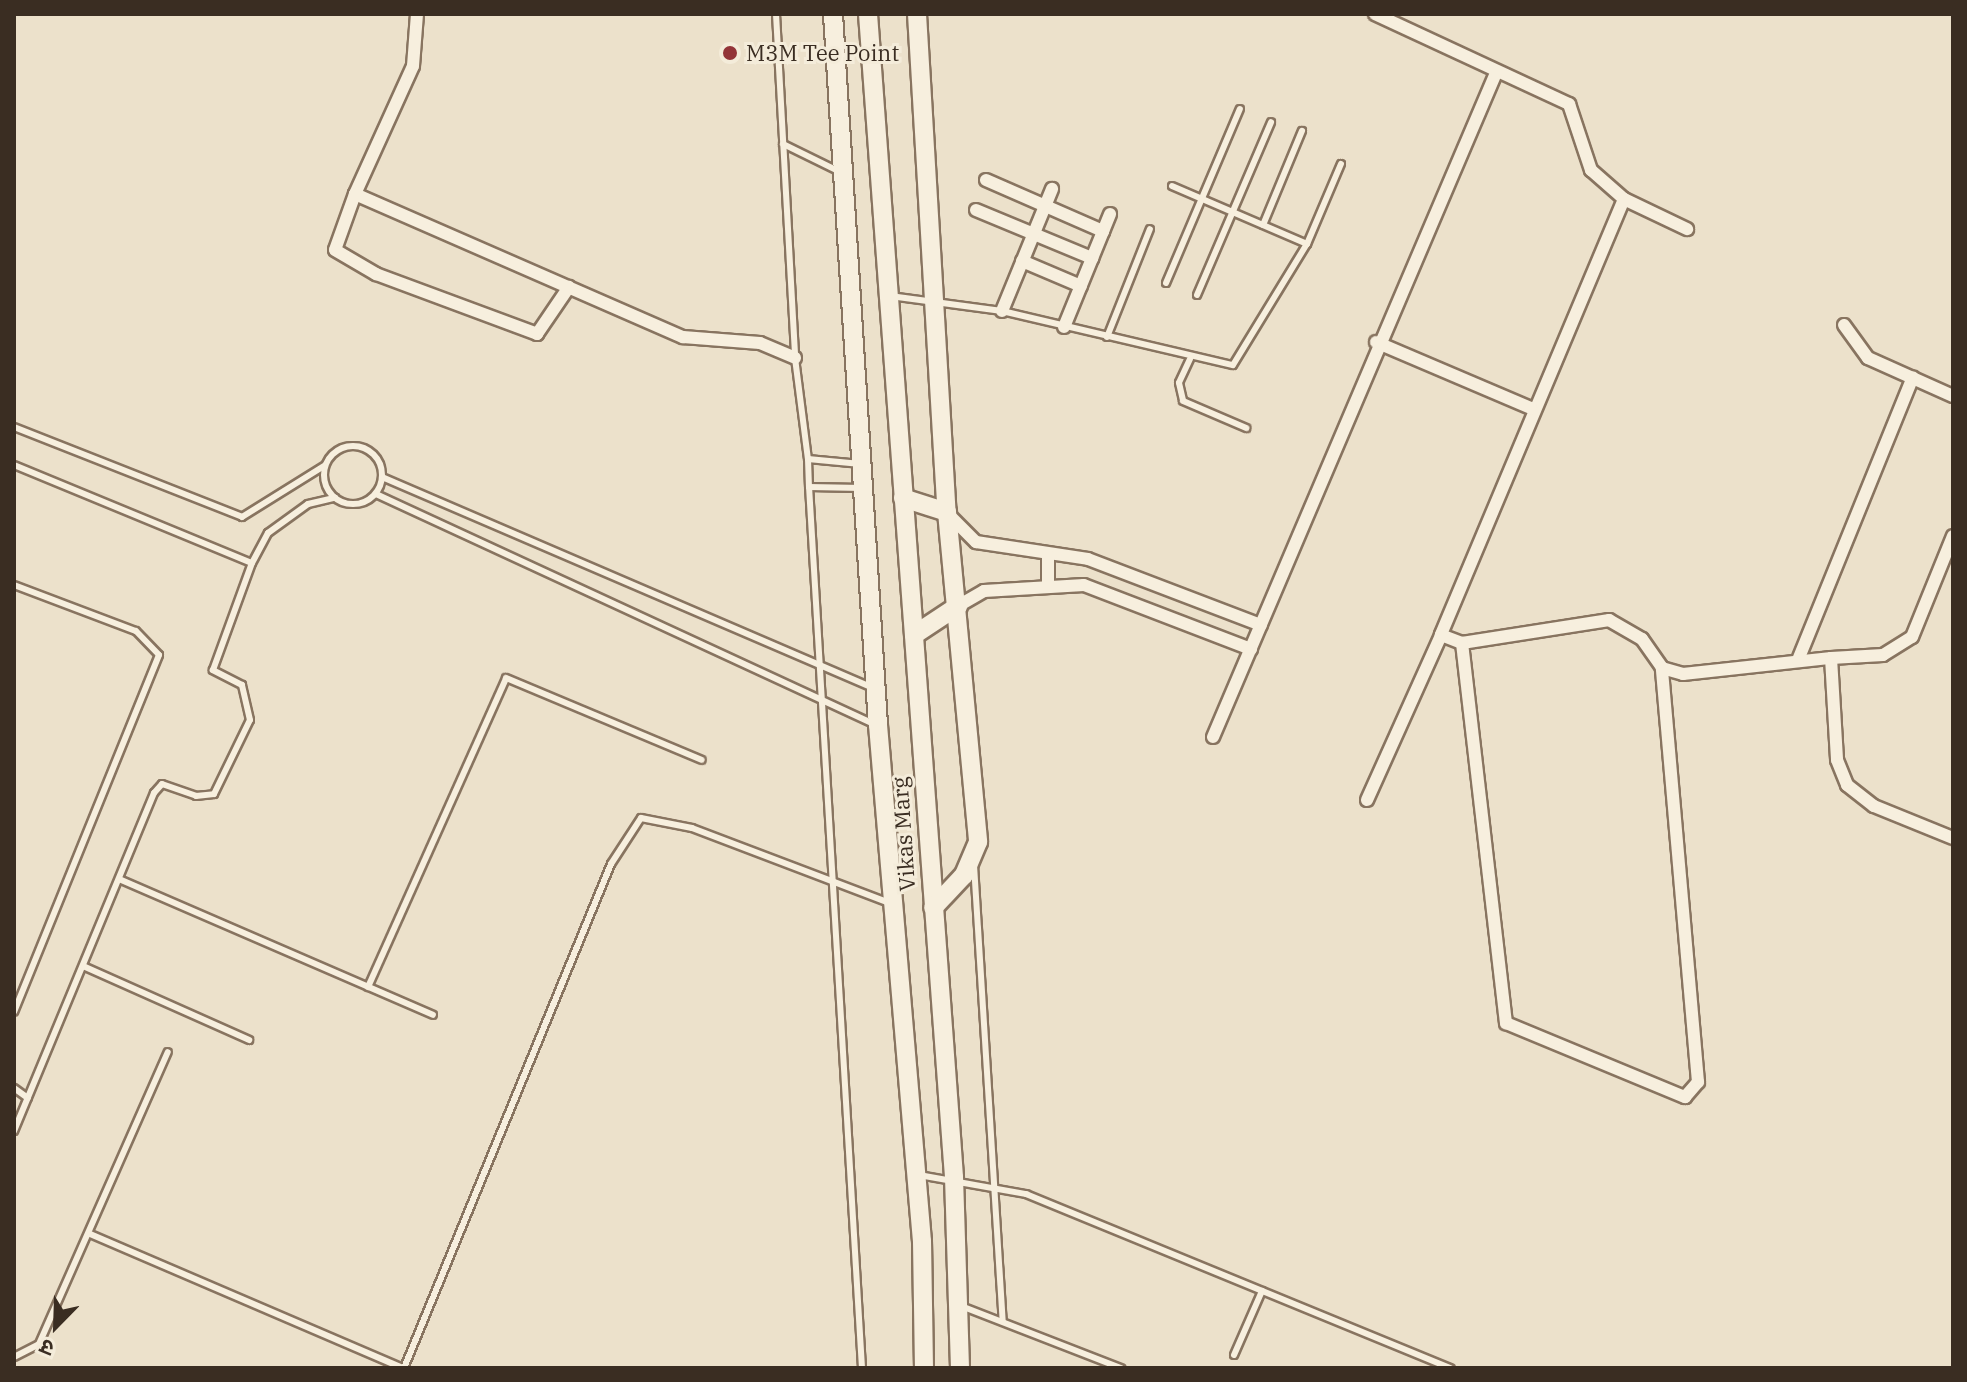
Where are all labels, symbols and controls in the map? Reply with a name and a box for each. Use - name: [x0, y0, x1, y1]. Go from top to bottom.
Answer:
- place label: M3M Tee Point: [746, 40, 899, 66]
- marker: M3M Tee Point: [721, 44, 739, 62]
- street label: Vikas Marg: [886, 776, 920, 892]
- north arrow: [16, 1286, 96, 1366]
- text: उ: [35, 1333, 58, 1364]

